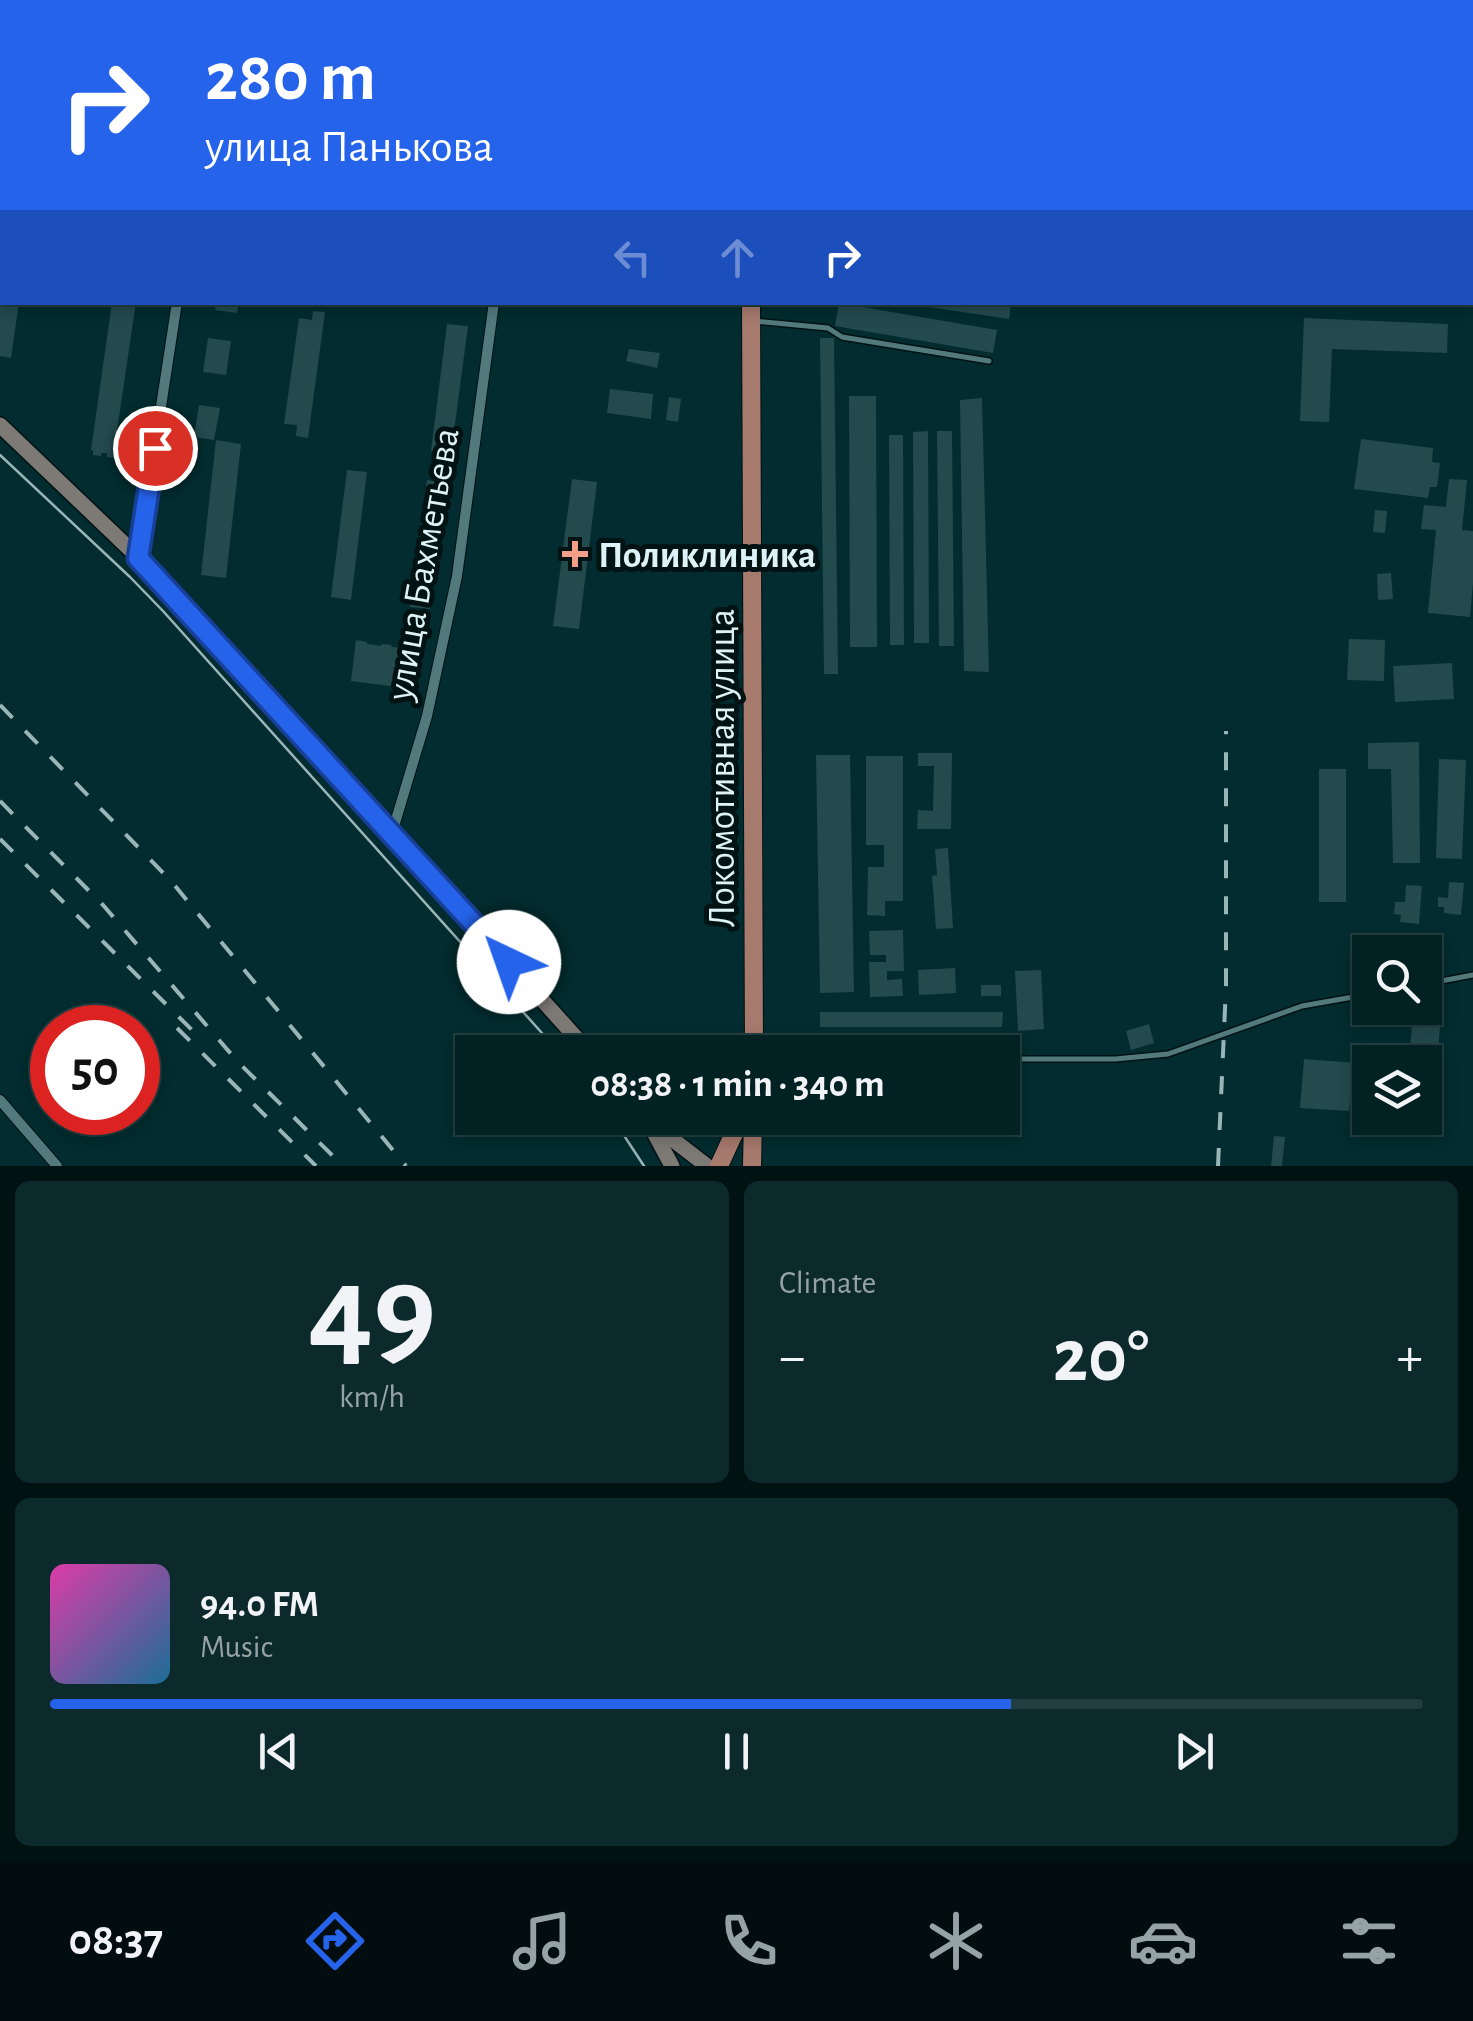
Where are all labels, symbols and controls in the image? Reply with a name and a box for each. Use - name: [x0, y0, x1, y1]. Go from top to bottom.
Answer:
- icon: right: [40, 40, 170, 170]
- text: 280 m: [205, 43, 376, 113]
- text: улица Панькова: [205, 125, 494, 170]
- icon: left: [605, 230, 660, 285]
- icon: ahead: [710, 230, 765, 285]
- icon: right: [815, 230, 870, 285]
- pin: [113, 406, 198, 491]
- icon: arrive: [128, 421, 183, 476]
- street label: улица Бахметьева: [381, 425, 467, 704]
- place label: Поликлиника: [598, 537, 816, 575]
- marker: Поликлиника: [562, 541, 588, 567]
- street label: Локомотивная улица: [704, 609, 742, 927]
- position arrow: [457, 910, 561, 1014]
- map controls: [1352, 935, 1442, 1135]
- button: search: [1352, 935, 1442, 1025]
- speed limit sign: 50: [30, 1005, 160, 1135]
- button: layers: [1352, 1045, 1442, 1135]
- text: 08:38 · 1 min · 340 m: [590, 1066, 885, 1104]
- text: 49: [308, 1248, 436, 1378]
- text: Climate: [779, 1267, 876, 1299]
- text: 20°: [1053, 1320, 1149, 1395]
- text: −: [779, 1330, 805, 1385]
- text: +: [1397, 1330, 1423, 1385]
- text: km/h: [339, 1381, 405, 1413]
- text: 94.0 FM: [200, 1586, 319, 1624]
- text: Music: [200, 1631, 273, 1663]
- icon: previous: [251, 1724, 306, 1779]
- icon: pause: [709, 1724, 764, 1779]
- icon: next: [1167, 1724, 1222, 1779]
- icon: directions: [300, 1906, 370, 1976]
- icon: music: [507, 1906, 577, 1976]
- icon: phone: [714, 1906, 784, 1976]
- icon: climate: [921, 1906, 991, 1976]
- icon: car: [1128, 1906, 1198, 1976]
- icon: filters: [1334, 1906, 1404, 1976]
- text: 08:37: [68, 1918, 163, 1963]

